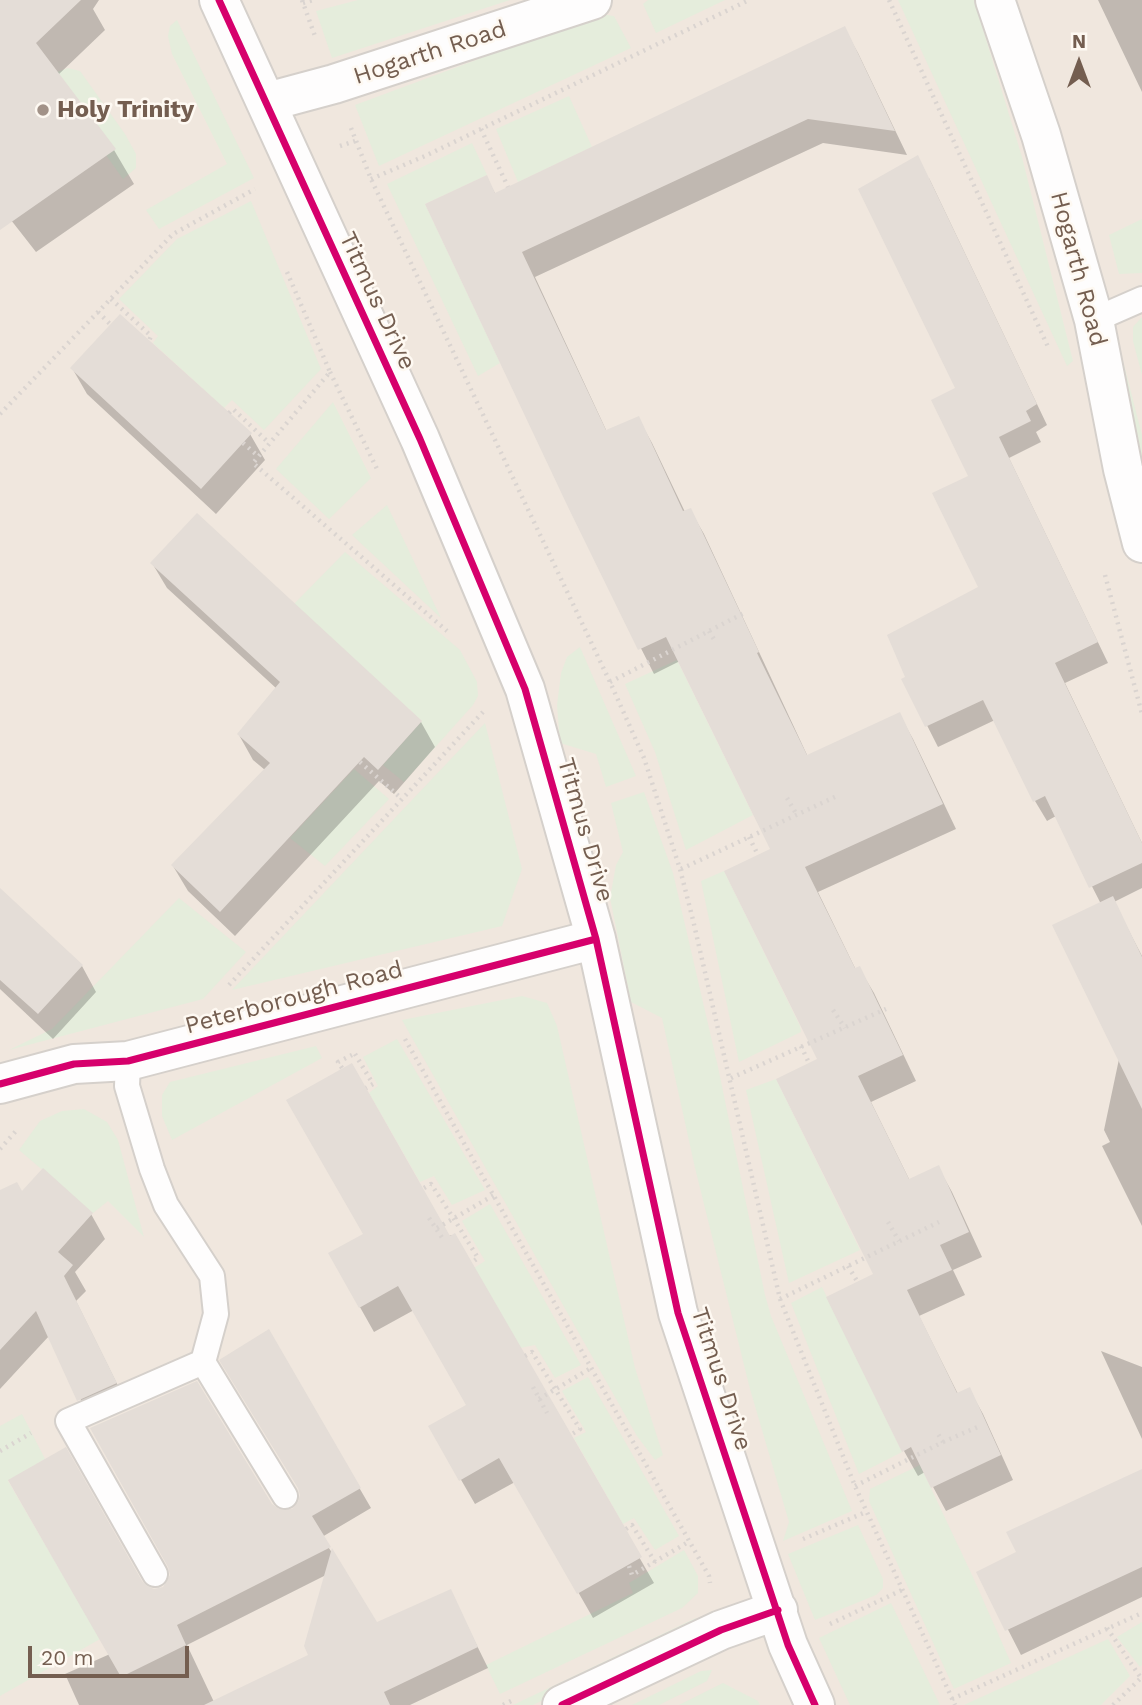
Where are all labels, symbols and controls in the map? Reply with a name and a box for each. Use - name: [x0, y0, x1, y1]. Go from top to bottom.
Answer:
- street label: Hogarth Road: [350, 15, 510, 91]
- north arrow: [1044, 28, 1114, 98]
- text: N: [1072, 30, 1086, 53]
- place label: Holy Trinity: [57, 96, 194, 124]
- marker: Holy Trinity: [35, 102, 51, 118]
- street label: Hogarth Road: [1044, 189, 1112, 349]
- street label: Titmus Drive: [333, 228, 421, 374]
- street label: Titmus Drive: [551, 755, 619, 905]
- street label: Peterborough Road: [182, 955, 406, 1041]
- street label: Titmus Drive: [684, 1304, 758, 1454]
- scale bar: [32, 1632, 192, 1676]
- text: 20 m: [41, 1645, 93, 1670]

